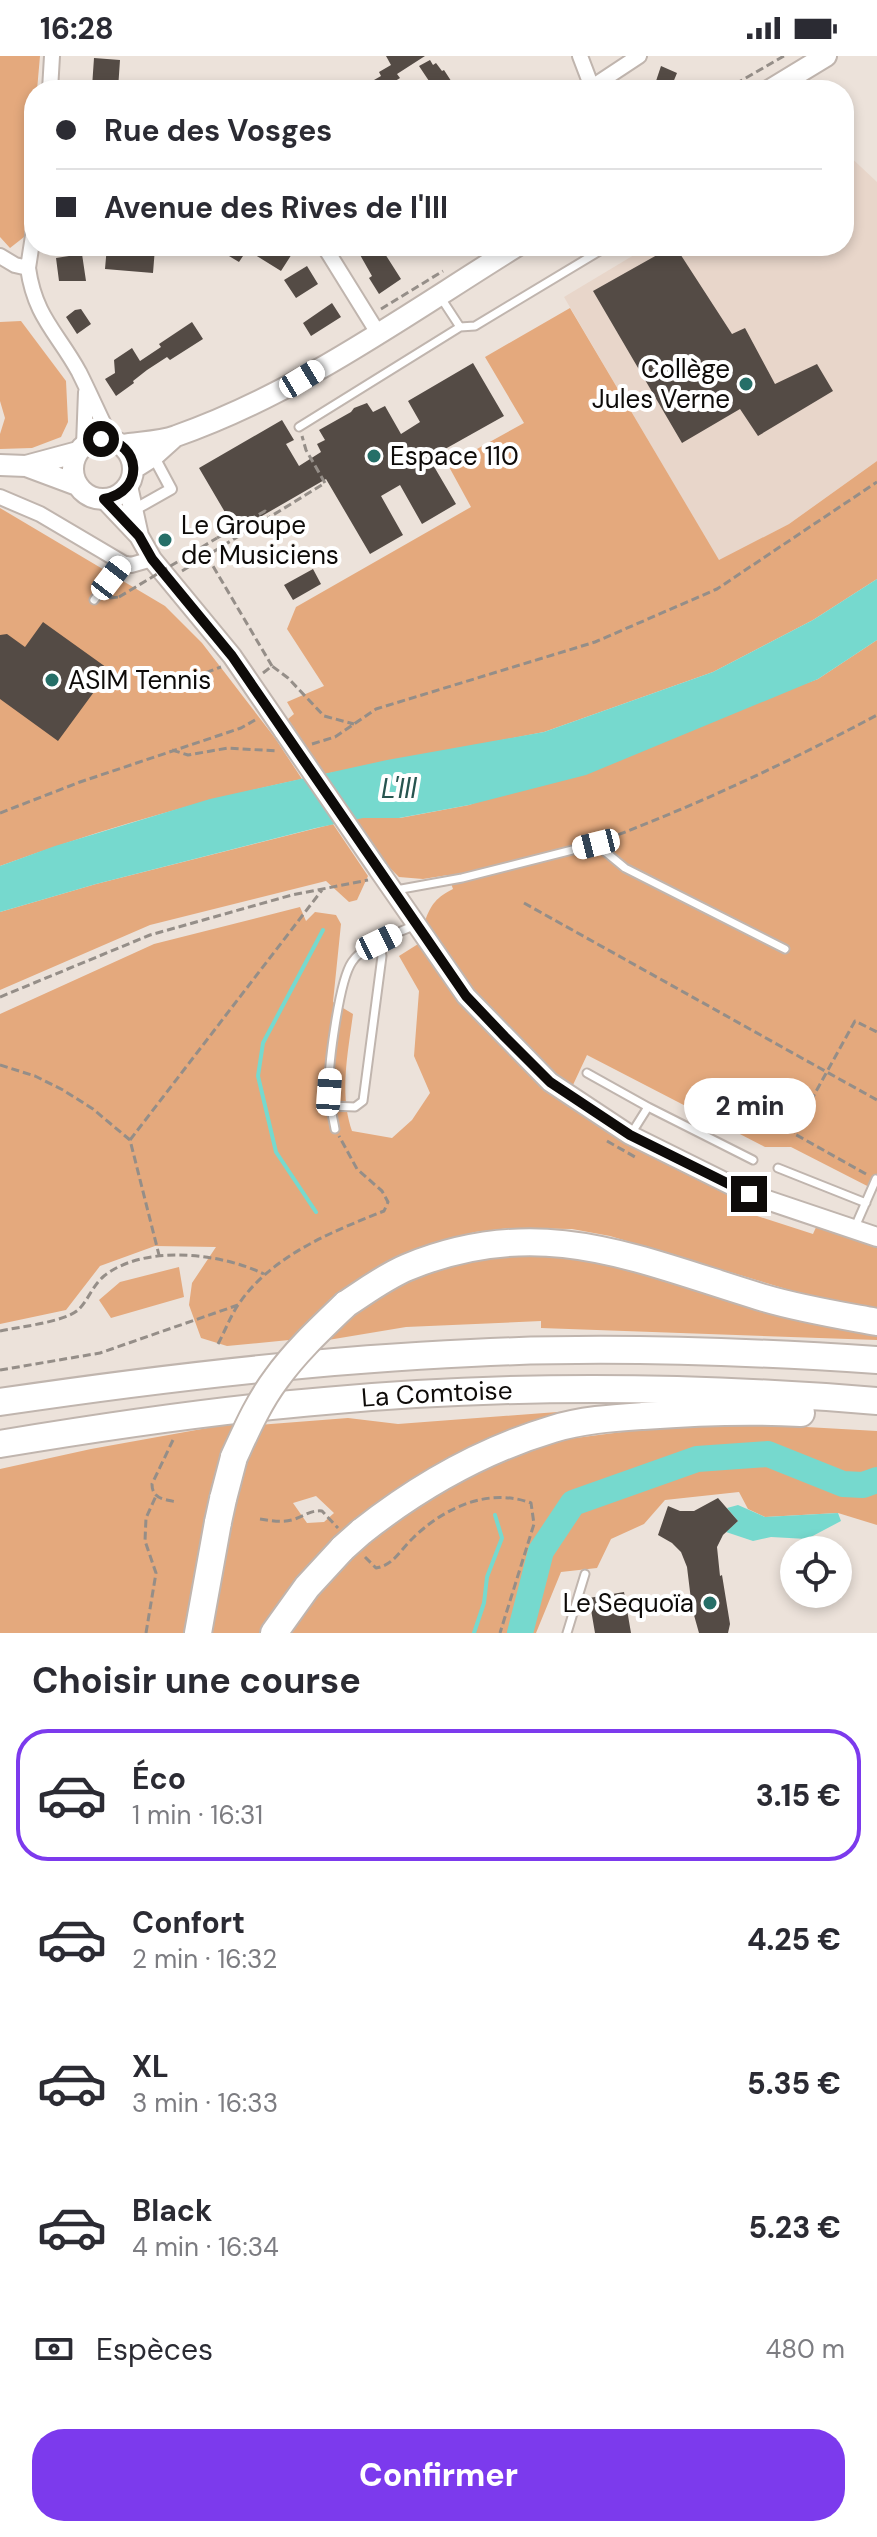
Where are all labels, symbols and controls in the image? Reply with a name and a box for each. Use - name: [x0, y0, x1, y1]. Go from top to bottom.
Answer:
- text: 16:28: [40, 9, 114, 48]
- text: Rue des Vosges: [104, 111, 332, 150]
- text: Avenue des Rives de l'Ill: [104, 188, 448, 227]
- place label: Collège Jules Verne: [592, 352, 730, 416]
- car: [275, 356, 329, 402]
- marker: Collège Jules Verne: [737, 375, 755, 393]
- route start: [83, 421, 119, 457]
- place label: Espace 110: [390, 439, 519, 473]
- marker: Espace 110: [365, 447, 383, 465]
- place label: Le Groupe de Musiciens: [181, 508, 339, 572]
- marker: Le Groupe de Musiciens: [156, 531, 174, 549]
- car: [87, 552, 135, 604]
- place label: ASIM Tennis: [68, 663, 211, 697]
- marker: ASIM Tennis: [43, 671, 61, 689]
- water label: L'Ill: [381, 770, 418, 807]
- car: [570, 827, 622, 861]
- car: [352, 921, 406, 963]
- car: [315, 1067, 343, 1117]
- callout: 2 min: [683, 1078, 815, 1134]
- text: 2 min: [715, 1089, 785, 1123]
- route end: [731, 1176, 767, 1212]
- street label: La Comtoise: [360, 1373, 513, 1415]
- map controls: [780, 1536, 852, 1608]
- button: locate: [780, 1536, 852, 1608]
- place label: Le Sequoïa: [563, 1586, 694, 1620]
- marker: Le Sequoïa: [701, 1594, 719, 1612]
- text: Choisir une course: [32, 1657, 361, 1704]
- icon: car: [36, 1759, 108, 1831]
- text: Éco: [132, 1759, 186, 1798]
- text: 3.15 €: [756, 1776, 841, 1815]
- text: 1 min · 16:31: [132, 1798, 263, 1832]
- icon: car: [36, 1903, 108, 1975]
- text: Confort: [132, 1903, 245, 1942]
- text: 4.25 €: [747, 1920, 841, 1959]
- text: 2 min · 16:32: [132, 1942, 277, 1976]
- icon: car: [36, 2047, 108, 2119]
- text: XL: [132, 2047, 169, 2086]
- text: 5.35 €: [747, 2064, 841, 2103]
- text: 3 min · 16:33: [132, 2086, 278, 2120]
- icon: car: [36, 2191, 108, 2263]
- text: Black: [132, 2191, 212, 2230]
- text: 5.23 €: [748, 2208, 841, 2247]
- text: 4 min · 16:34: [132, 2230, 279, 2264]
- icon: cash: [32, 2327, 76, 2371]
- text: Espèces: [96, 2330, 213, 2369]
- text: 480 m: [766, 2332, 845, 2366]
- button: Confirmer: [32, 2429, 845, 2521]

